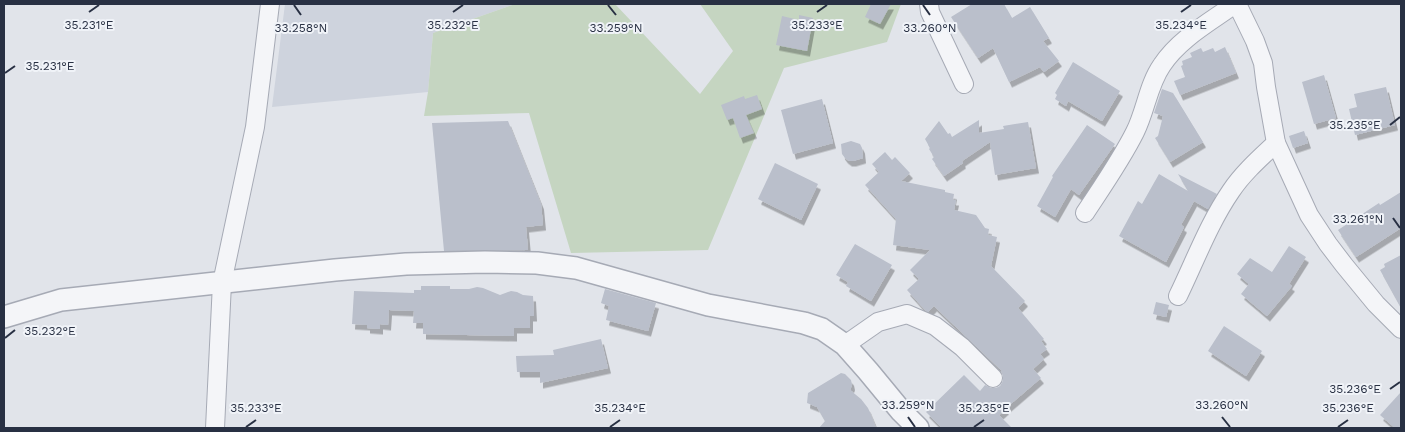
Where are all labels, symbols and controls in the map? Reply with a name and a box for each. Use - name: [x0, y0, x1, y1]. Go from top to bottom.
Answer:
- text: 35.231°E: [64, 18, 114, 32]
- text: 35.232°E: [427, 18, 479, 32]
- text: 35.233°E: [791, 18, 843, 32]
- text: 35.234°E: [1155, 18, 1207, 32]
- text: 33.258°N: [275, 21, 327, 35]
- text: 33.259°N: [590, 21, 642, 35]
- text: 33.260°N: [903, 21, 957, 35]
- text: 35.231°E: [25, 59, 75, 73]
- text: 35.235°E: [1329, 118, 1381, 132]
- text: 33.261°N: [1333, 212, 1383, 226]
- text: 35.232°E: [24, 324, 76, 338]
- text: 35.236°E: [1329, 382, 1381, 396]
- text: 33.259°N: [882, 398, 934, 412]
- text: 33.260°N: [1195, 398, 1249, 412]
- text: 35.233°E: [230, 401, 282, 415]
- text: 35.234°E: [594, 401, 646, 415]
- text: 35.235°E: [958, 401, 1010, 415]
- text: 35.236°E: [1322, 401, 1374, 415]

